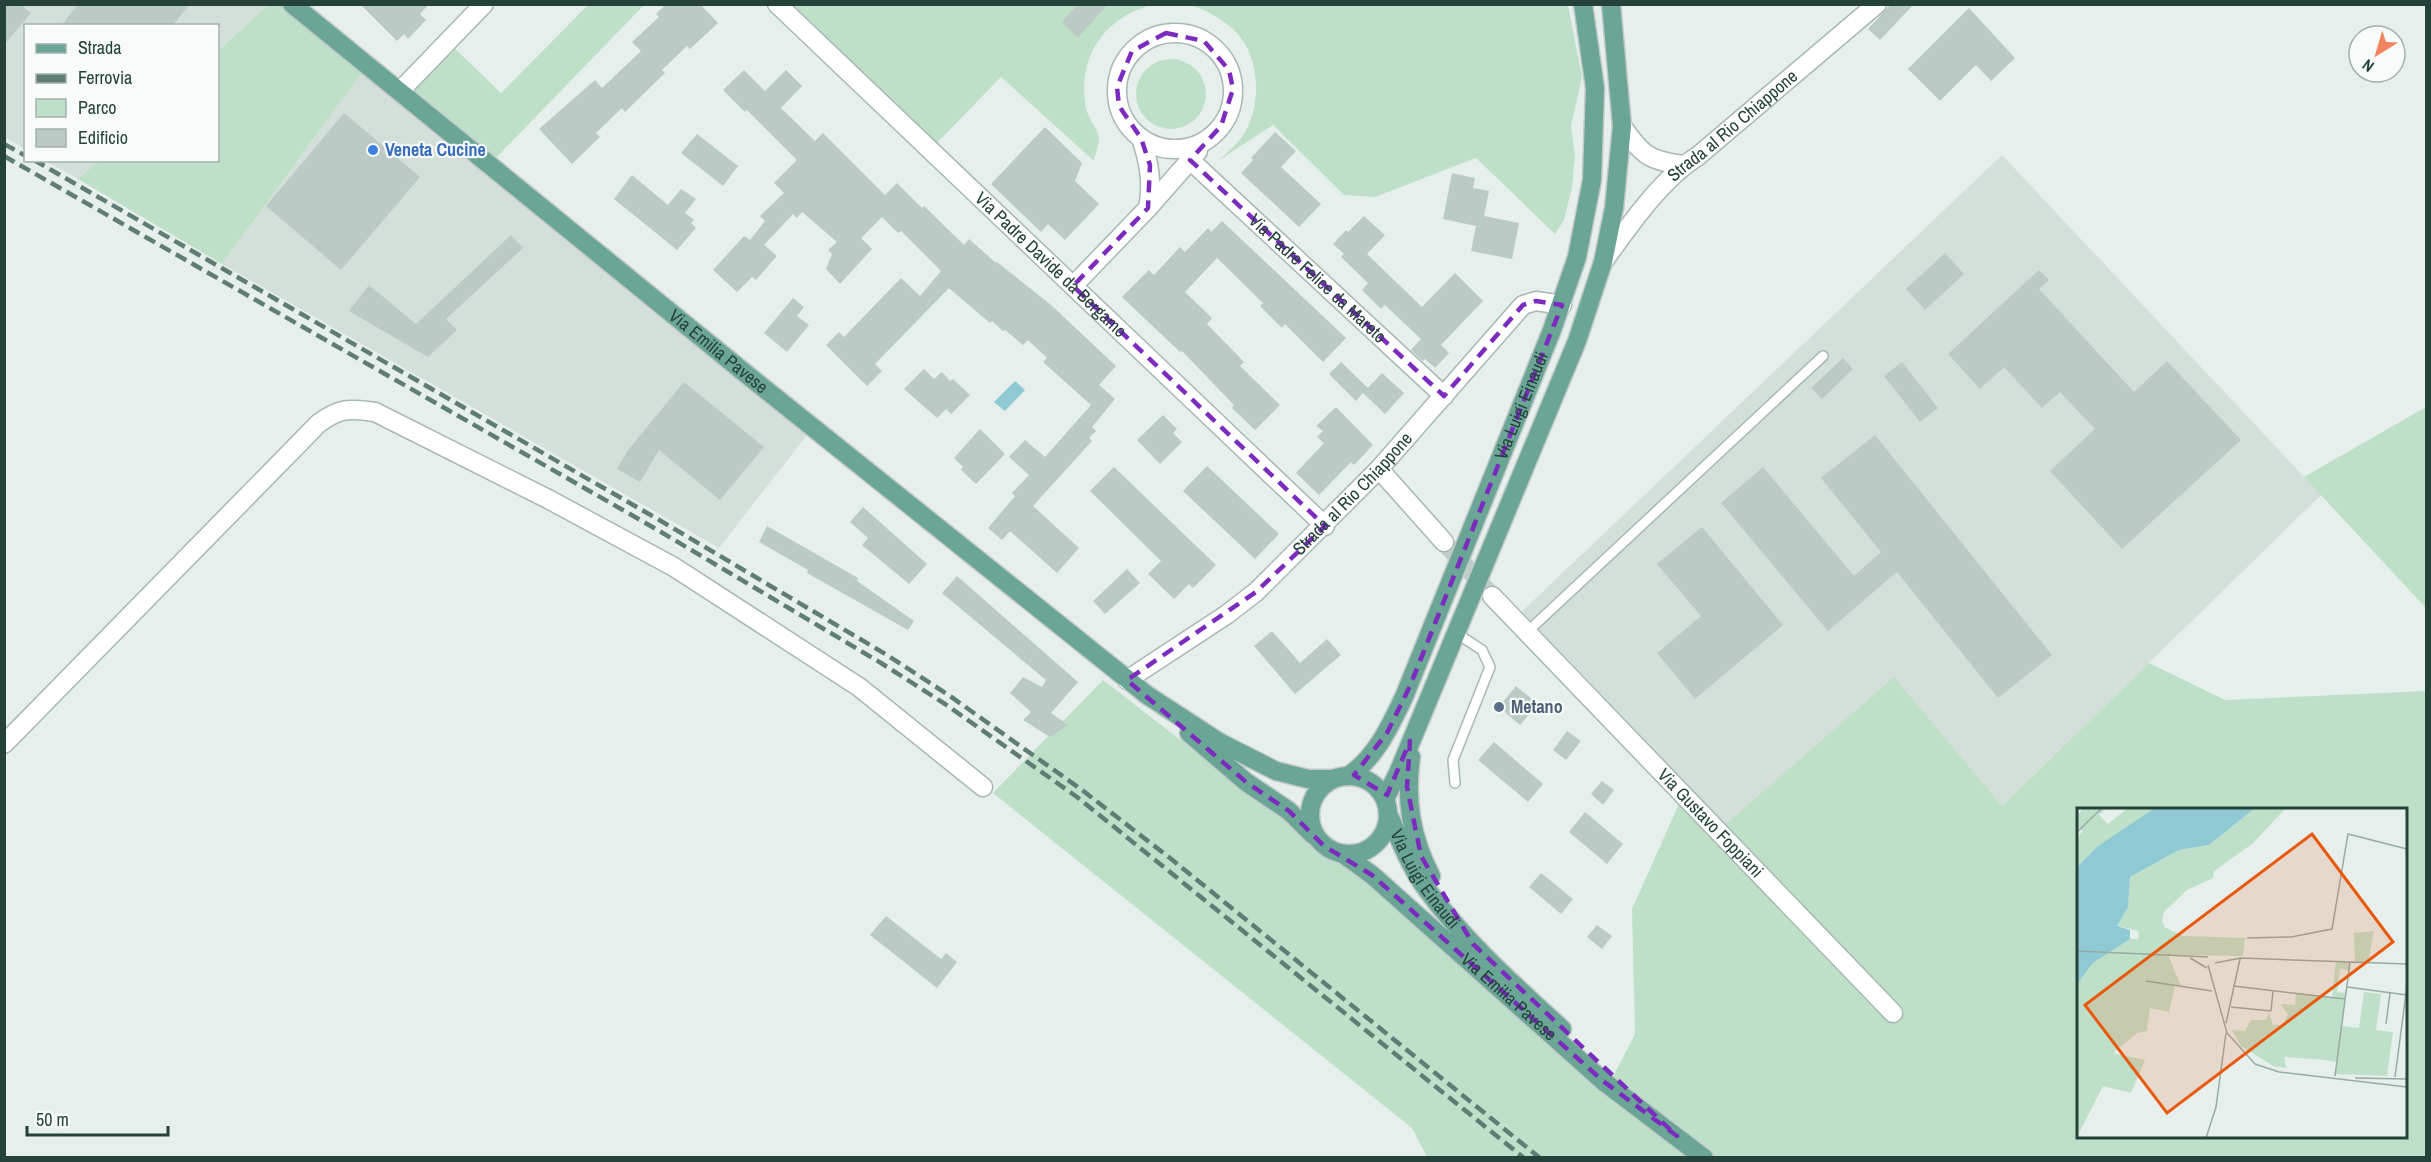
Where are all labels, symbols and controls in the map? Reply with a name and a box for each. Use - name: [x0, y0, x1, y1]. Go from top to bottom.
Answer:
- legend: [24, 24, 219, 162]
- north arrow: [2347, 24, 2407, 84]
- text: Strada: [78, 35, 122, 60]
- text: N: [2358, 54, 2378, 78]
- street label: Strada al Rio Chiappone: [1661, 64, 1803, 187]
- text: Ferrovia: [78, 65, 132, 90]
- text: Parco: [78, 95, 117, 120]
- text: Edificio: [78, 125, 128, 150]
- place label: Veneta Cucine: [385, 137, 486, 162]
- marker: Veneta Cucine: [366, 143, 380, 157]
- street label: Via Padre Davide da Bergamo: [970, 186, 1132, 343]
- street label: Via Padre Felice da Mareto: [1243, 208, 1392, 348]
- street label: Via Emilia Pavese: [664, 303, 774, 399]
- street label: Via Luigi Einaudi: [1488, 348, 1554, 463]
- street label: Strada al Rio Chiappone: [1287, 426, 1418, 561]
- place label: Metano: [1511, 694, 1563, 719]
- marker: Metano: [1492, 700, 1506, 714]
- street label: Via Gustavo Foppiani: [1652, 763, 1769, 883]
- inset map: [2077, 808, 2407, 1138]
- street label: Via Luigi Einaudi: [1385, 825, 1466, 934]
- street label: Via Emilia Pavese: [1455, 947, 1563, 1046]
- scale bar: [27, 1099, 168, 1137]
- text: 50 m: [36, 1107, 69, 1132]

